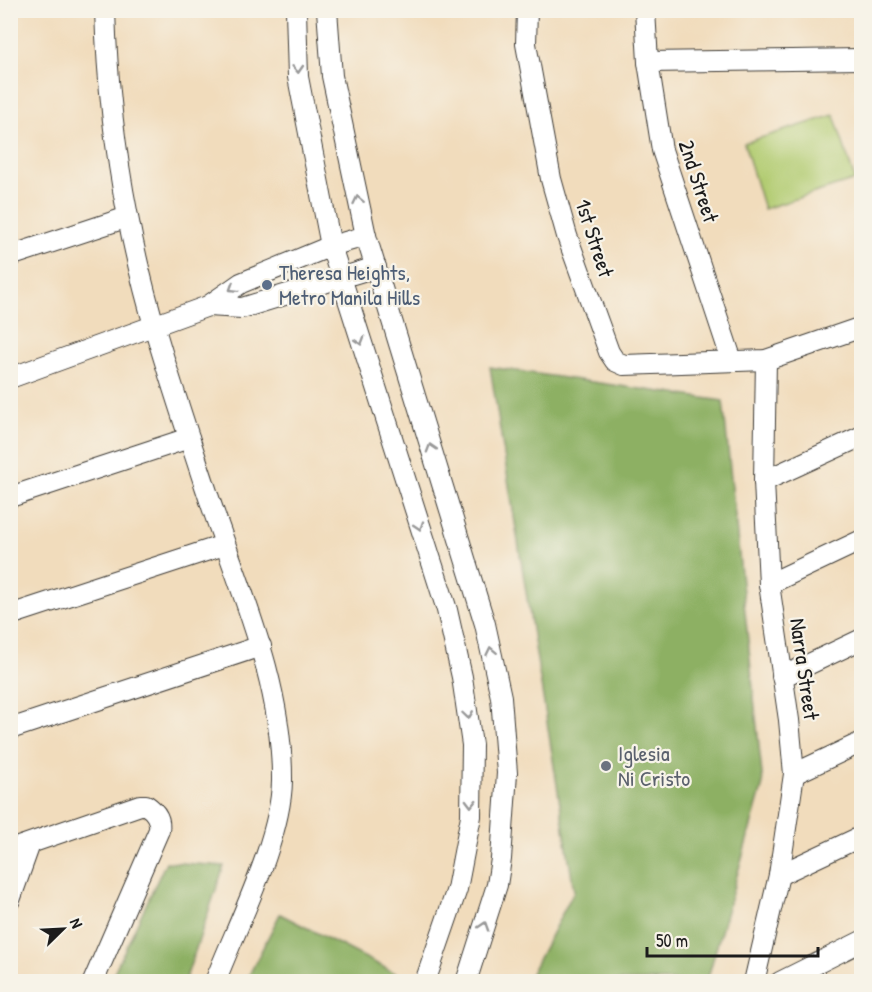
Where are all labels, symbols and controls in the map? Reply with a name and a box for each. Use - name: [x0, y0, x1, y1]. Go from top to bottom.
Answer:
- one-way arrow: [292, 64, 305, 73]
- street label: 2nd Street: [672, 136, 727, 227]
- street label: 1st Street: [568, 195, 622, 281]
- one-way arrow: [352, 196, 365, 206]
- place label: Theresa Heights, Metro Manila Hills: [279, 257, 420, 312]
- marker: Theresa Heights, Metro Manila Hills: [260, 278, 274, 292]
- one-way arrow: [229, 280, 240, 291]
- one-way arrow: [352, 335, 365, 345]
- one-way arrow: [426, 443, 438, 454]
- one-way arrow: [412, 520, 425, 531]
- street label: Narra Street: [783, 616, 827, 722]
- one-way arrow: [485, 646, 498, 656]
- one-way arrow: [461, 710, 473, 719]
- place label: Iglesia Ni Cristo: [618, 738, 690, 793]
- marker: Iglesia Ni Cristo: [599, 759, 613, 773]
- one-way arrow: [465, 799, 477, 808]
- north arrow: [33, 899, 93, 959]
- text: N: [65, 915, 89, 932]
- scale bar: [647, 920, 818, 958]
- one-way arrow: [477, 921, 489, 932]
- text: 50 m: [656, 928, 688, 953]

